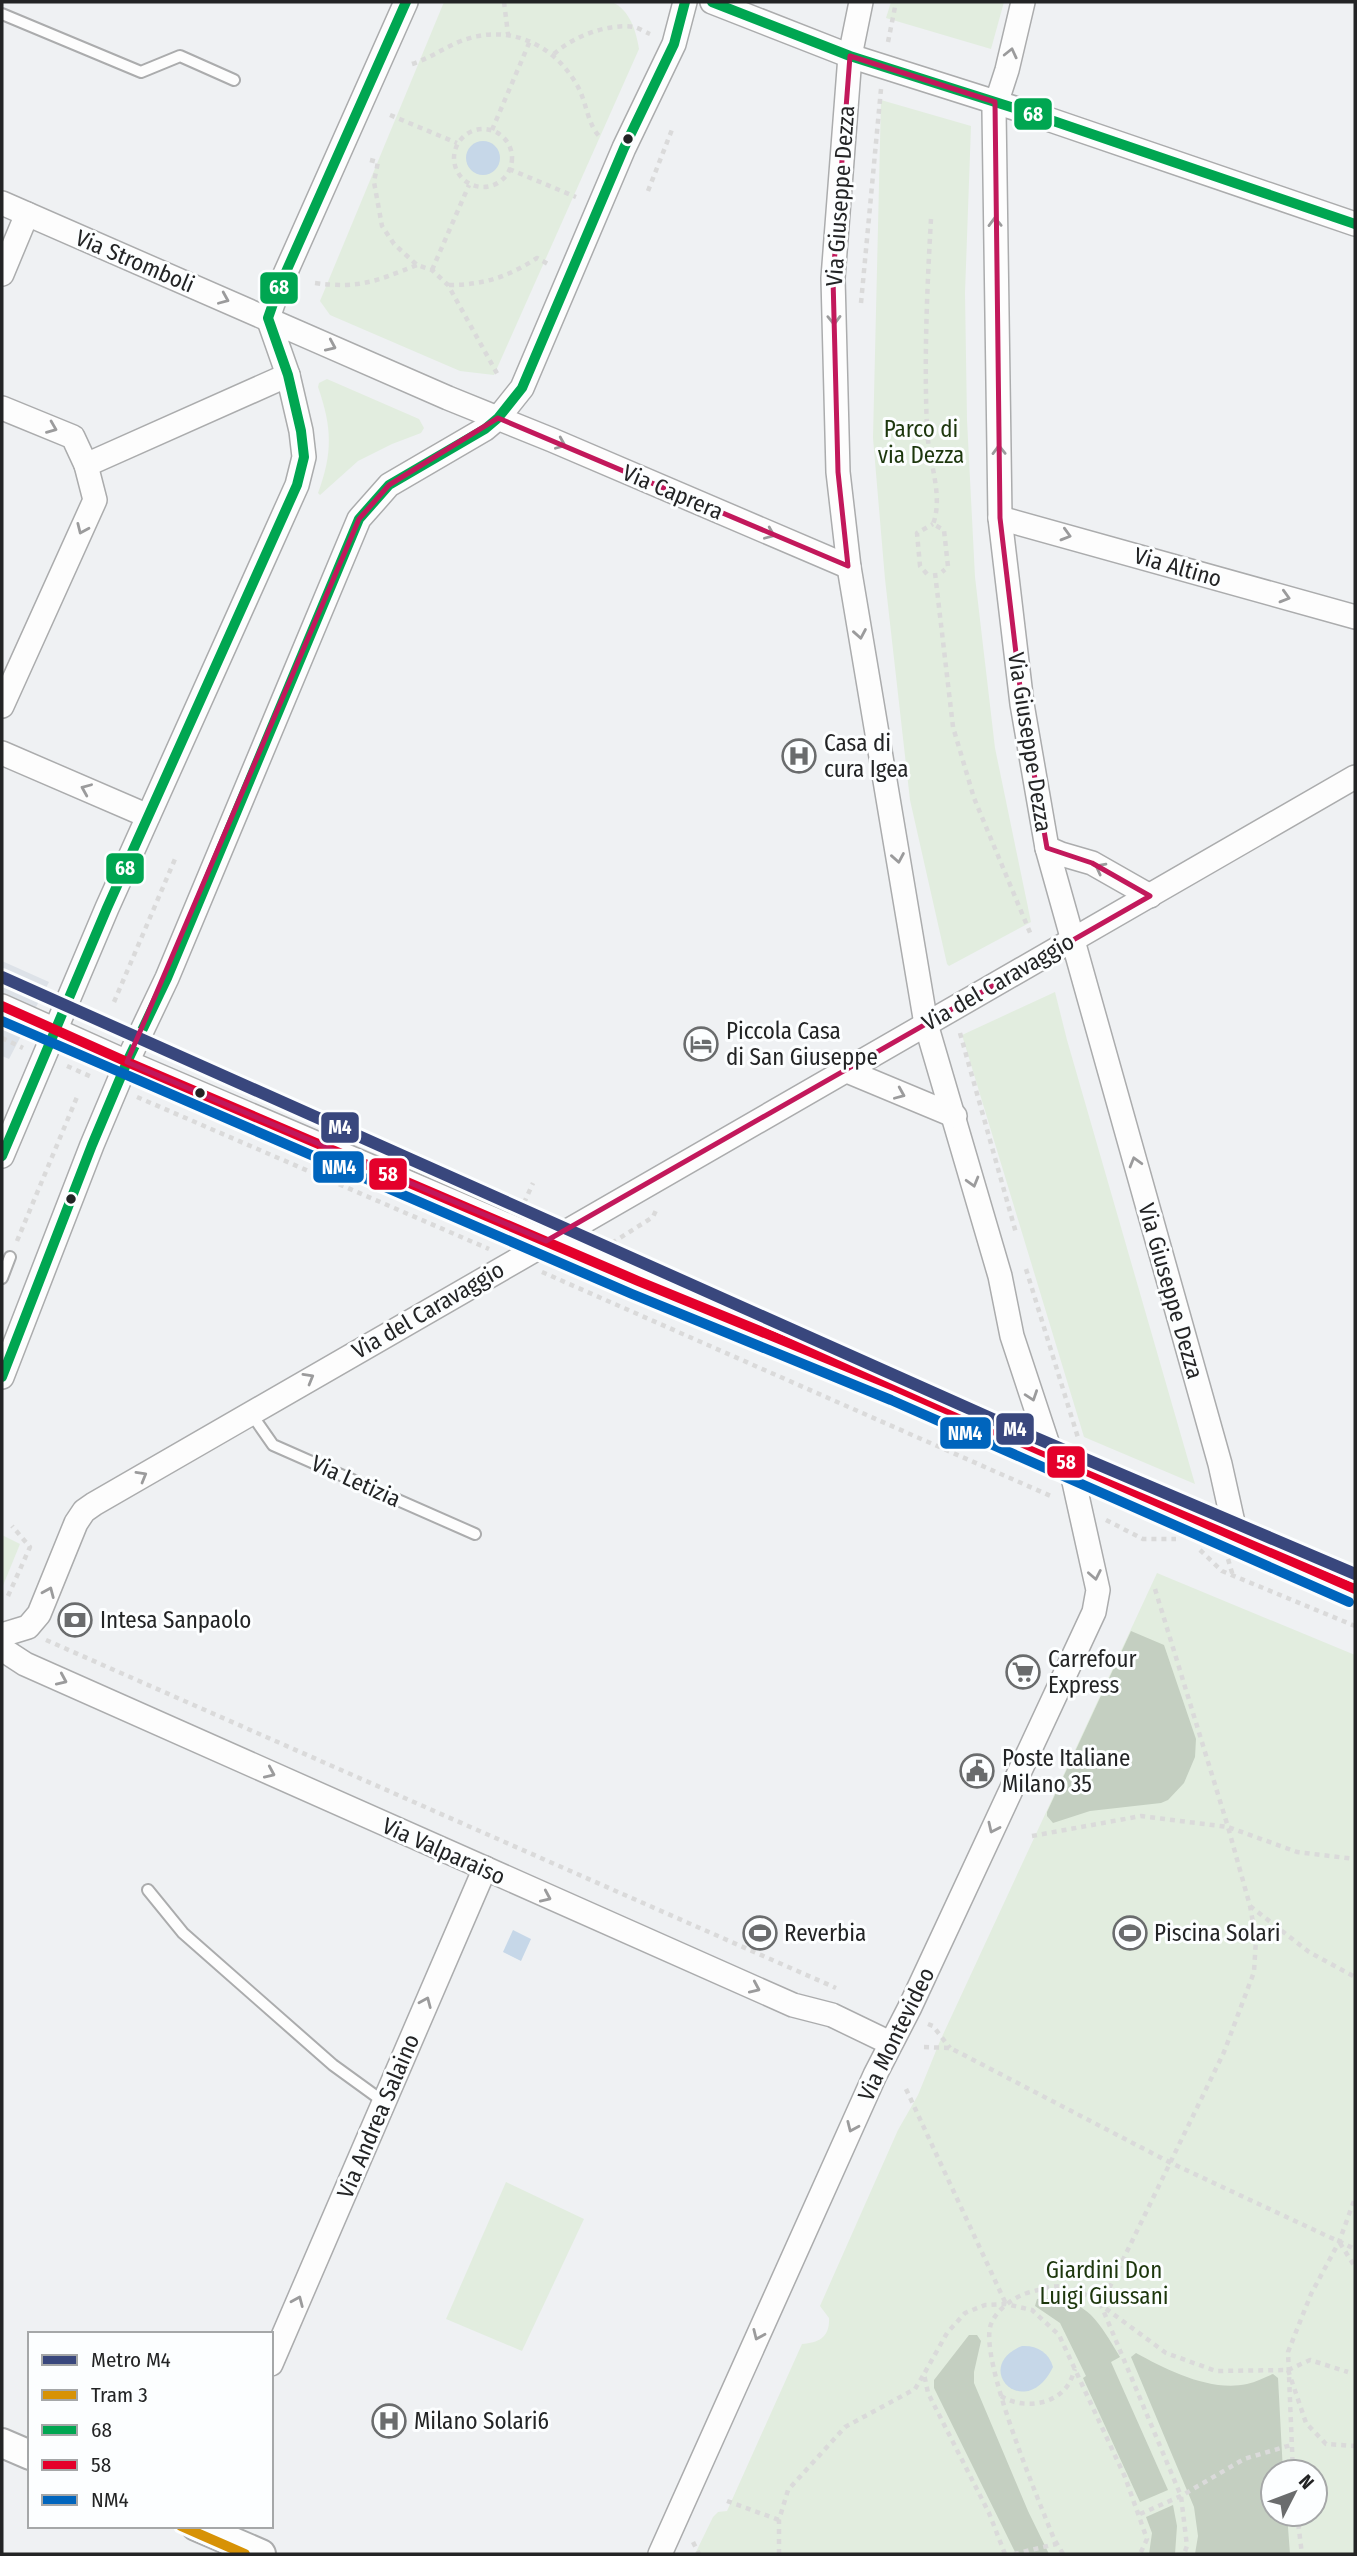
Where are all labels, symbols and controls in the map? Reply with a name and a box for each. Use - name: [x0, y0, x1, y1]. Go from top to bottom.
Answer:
- one-way arrow: [1003, 47, 1018, 59]
- line badge: 68: [1013, 97, 1053, 131]
- text: 68: [1023, 103, 1043, 126]
- street label: Via Giuseppe Dezza: [820, 105, 860, 287]
- unlabelled marker: [621, 132, 635, 146]
- one-way arrow: [988, 217, 1003, 228]
- street label: Via Stromboli: [71, 223, 199, 299]
- line badge: 68: [259, 271, 299, 305]
- text: 68: [269, 276, 289, 299]
- one-way arrow: [217, 291, 230, 305]
- one-way arrow: [826, 315, 842, 325]
- one-way arrow: [323, 338, 336, 352]
- park label: Parco di via Dezza: [878, 415, 964, 469]
- one-way arrow: [45, 420, 57, 434]
- one-way arrow: [554, 436, 566, 450]
- one-way arrow: [991, 444, 1007, 455]
- street label: Via Caprera: [619, 458, 727, 526]
- one-way arrow: [76, 522, 90, 534]
- one-way arrow: [763, 525, 775, 539]
- one-way arrow: [1060, 527, 1072, 542]
- street label: Via Altino: [1131, 541, 1225, 593]
- one-way arrow: [1279, 589, 1291, 603]
- one-way arrow: [852, 628, 867, 640]
- street label: Via Giuseppe Dezza: [1002, 650, 1058, 834]
- place label: Casa di cura Igea: [824, 729, 909, 783]
- hospital icon: Casa di cura Igea: [780, 737, 818, 775]
- one-way arrow: [80, 783, 93, 797]
- line badge: 68: [105, 852, 145, 885]
- one-way arrow: [890, 852, 905, 864]
- text: 68: [115, 857, 135, 880]
- one-way arrow: [1095, 863, 1108, 876]
- street label: Via del Caravaggio: [917, 927, 1079, 1037]
- place label: Piccola Casa di San Giuseppe: [726, 1017, 878, 1071]
- hotel icon: Piccola Casa di San Giuseppe: [682, 1025, 720, 1063]
- unlabelled marker: [193, 1086, 207, 1100]
- one-way arrow: [893, 1086, 906, 1100]
- line badge: M4: [320, 1111, 360, 1144]
- text: M4: [328, 1116, 352, 1139]
- line badge: NM4: [312, 1150, 365, 1184]
- text: NM4: [322, 1156, 357, 1179]
- line badge: 58: [368, 1157, 408, 1191]
- one-way arrow: [1129, 1157, 1143, 1169]
- text: 58: [378, 1163, 398, 1186]
- one-way arrow: [965, 1176, 980, 1188]
- unlabelled marker: [64, 1192, 78, 1206]
- street label: Via Giuseppe Dezza: [1133, 1200, 1209, 1382]
- street label: Via del Caravaggio: [347, 1255, 509, 1365]
- one-way arrow: [301, 1374, 314, 1387]
- one-way arrow: [1024, 1390, 1038, 1402]
- line badge: M4: [995, 1412, 1035, 1446]
- line badge: NM4: [939, 1416, 992, 1450]
- text: M4: [1003, 1418, 1027, 1441]
- text: NM4: [948, 1422, 983, 1445]
- line badge: 58: [1046, 1445, 1086, 1479]
- street label: Via Letizia: [307, 1449, 405, 1513]
- text: 58: [1056, 1451, 1076, 1474]
- one-way arrow: [134, 1471, 147, 1484]
- one-way arrow: [1087, 1569, 1102, 1581]
- one-way arrow: [41, 1587, 55, 1600]
- bank icon: Intesa Sanpaolo: [56, 1601, 94, 1639]
- place label: Intesa Sanpaolo: [100, 1606, 251, 1634]
- place label: Carrefour Express: [1048, 1645, 1136, 1699]
- supermarket icon: Carrefour Express: [1004, 1653, 1042, 1691]
- one-way arrow: [55, 1672, 68, 1686]
- place label: Poste Italiane Milano 35: [1002, 1744, 1130, 1798]
- public building icon: Poste Italiane Milano 35: [958, 1752, 996, 1790]
- one-way arrow: [263, 1765, 276, 1779]
- street label: Via Valparaiso: [378, 1811, 510, 1891]
- one-way arrow: [987, 1821, 1001, 1833]
- one-way arrow: [539, 1889, 552, 1903]
- sports icon: Reverbia: [741, 1914, 779, 1952]
- sports icon: Piscina Solari: [1111, 1914, 1149, 1952]
- place label: Reverbia: [784, 1919, 866, 1947]
- place label: Piscina Solari: [1154, 1919, 1281, 1947]
- street label: Via Montevideo: [852, 1963, 940, 2105]
- one-way arrow: [748, 1980, 760, 1994]
- one-way arrow: [418, 1997, 432, 2009]
- street label: Via Andrea Salaino: [331, 2030, 425, 2202]
- one-way arrow: [846, 2120, 860, 2133]
- park label: Giardini Don Luigi Giussani: [1039, 2256, 1169, 2310]
- one-way arrow: [290, 2296, 304, 2309]
- one-way arrow: [752, 2328, 766, 2340]
- legend: [28, 2332, 273, 2528]
- text: Metro M4: [91, 2347, 171, 2373]
- text: Tram 3: [91, 2382, 148, 2408]
- hospital icon: Milano Solari6: [370, 2402, 408, 2440]
- place label: Milano Solari6: [414, 2407, 549, 2435]
- text: 68: [91, 2417, 112, 2443]
- text: 58: [91, 2452, 111, 2478]
- north arrow: [1259, 2458, 1329, 2528]
- text: N: [1294, 2470, 1319, 2494]
- text: NM4: [91, 2487, 129, 2513]

